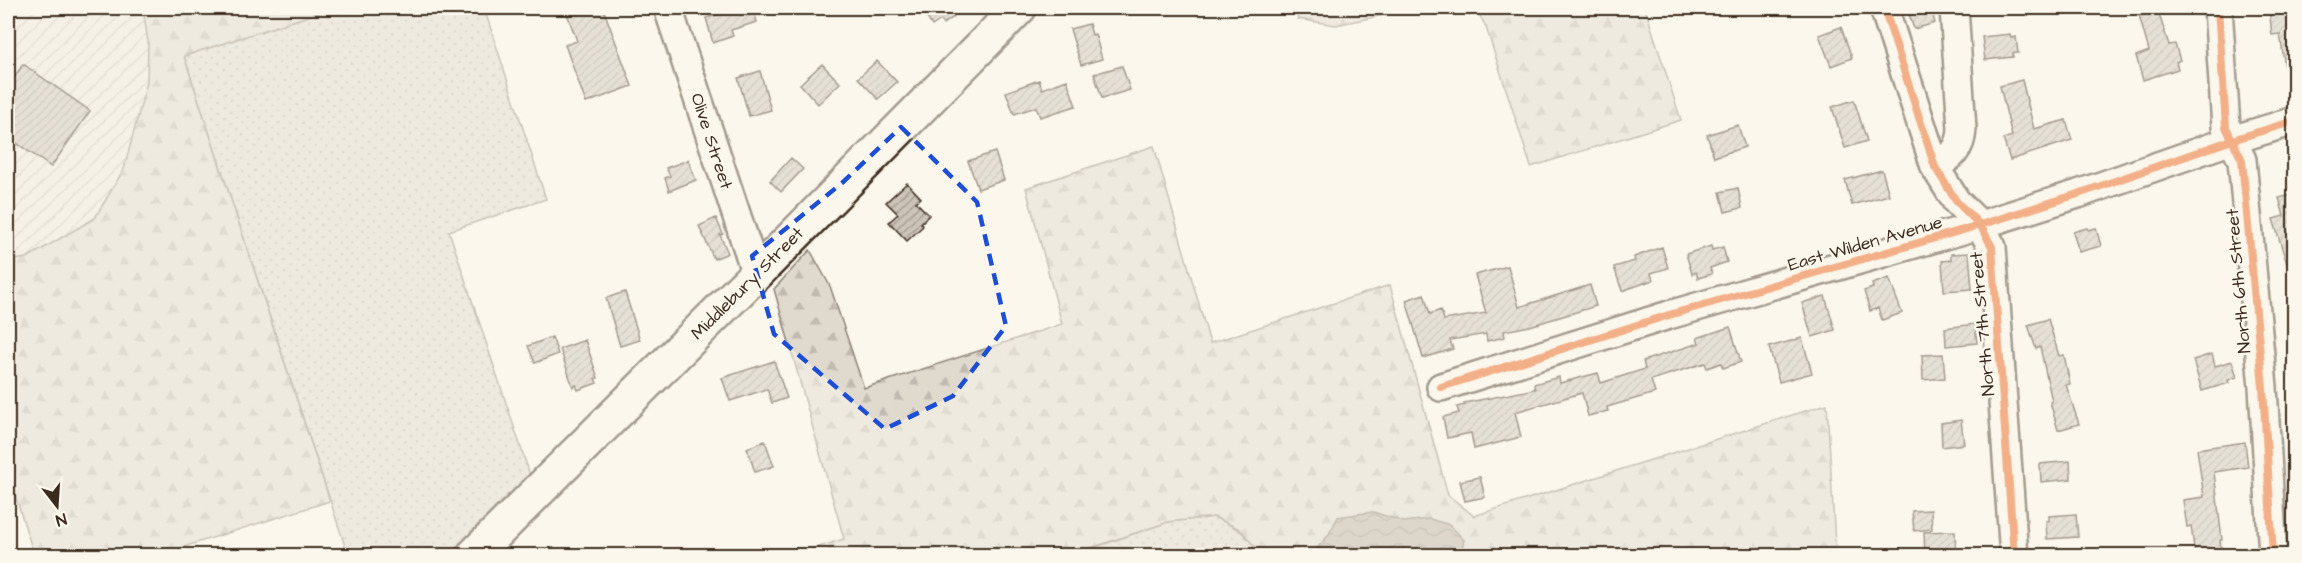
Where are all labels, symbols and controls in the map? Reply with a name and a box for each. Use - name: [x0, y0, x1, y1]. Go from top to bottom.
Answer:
- street label: Olive Street: [684, 90, 739, 193]
- street label: North 6th Street: [2220, 207, 2257, 354]
- street label: East Wilden Avenue: [1785, 209, 1945, 277]
- street label: Middlebury Street: [685, 221, 811, 346]
- street label: North 7th Street: [1964, 250, 2001, 397]
- north arrow: [27, 476, 87, 536]
- text: N: [53, 507, 69, 531]

